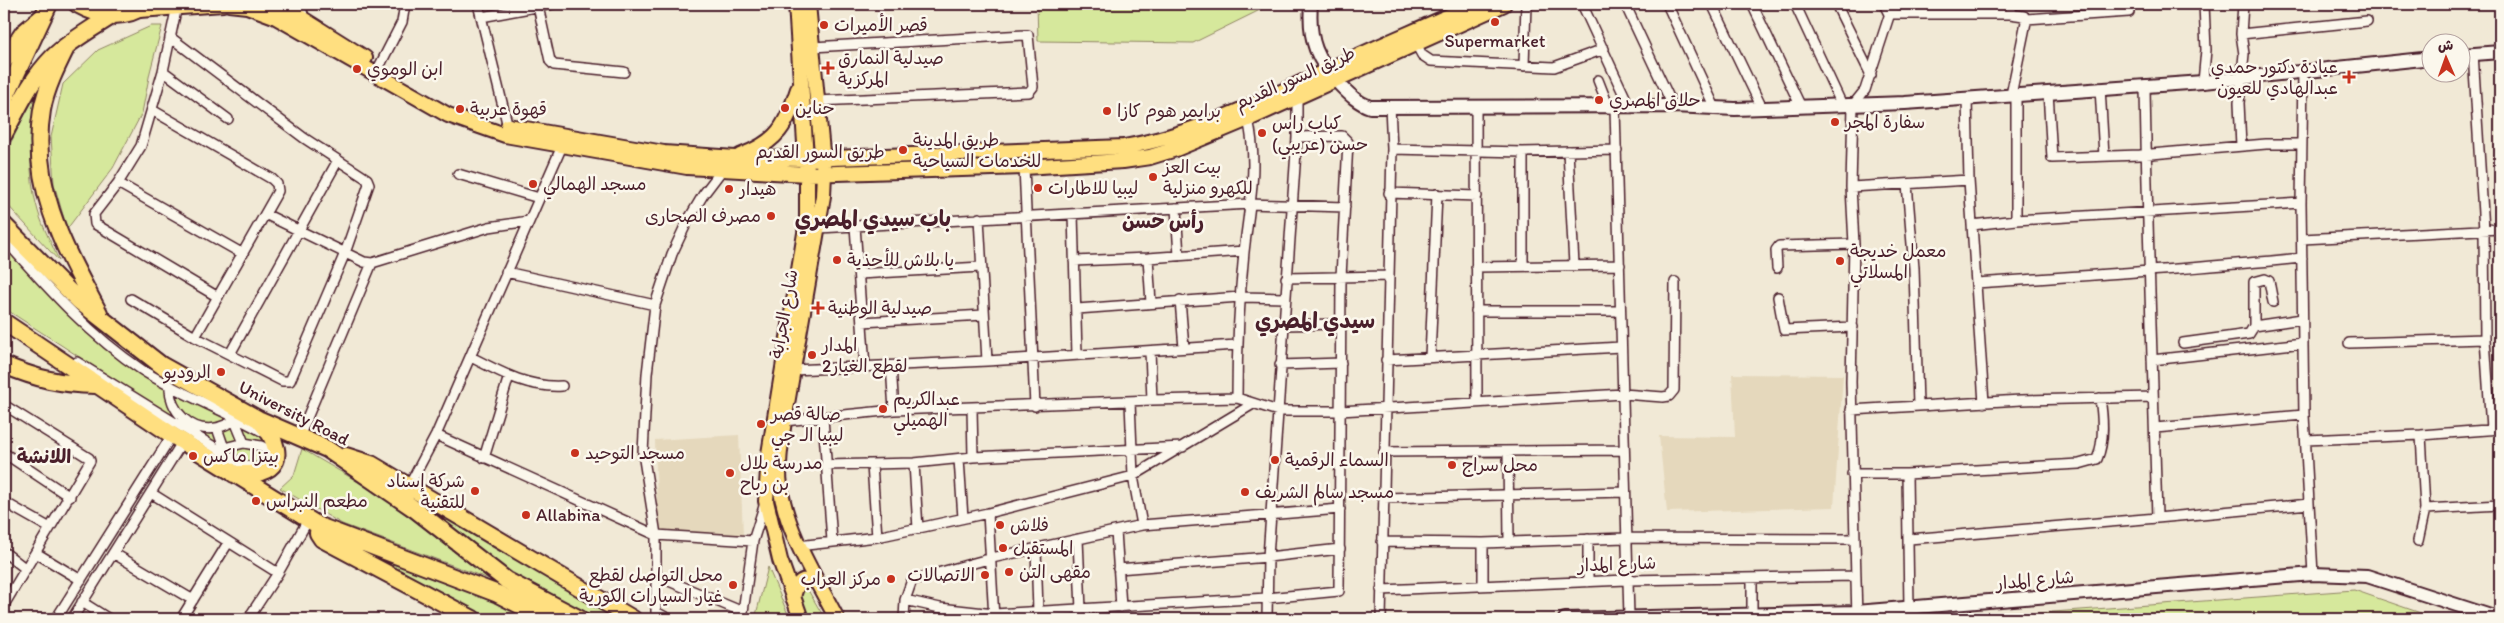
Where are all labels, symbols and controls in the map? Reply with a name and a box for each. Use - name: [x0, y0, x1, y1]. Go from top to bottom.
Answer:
- place label: قصر الأميرات: [834, 13, 928, 36]
- marker: Supermarket: [1489, 16, 1501, 28]
- marker: قصر الأميرات: [818, 19, 830, 31]
- place label: Supermarket: [1444, 30, 1546, 52]
- north arrow: [2422, 32, 2472, 82]
- text: ش: [2438, 37, 2454, 54]
- street label: طريق السور القديم: [1231, 42, 1360, 117]
- place label: صيدلية النمارق المركزية: [838, 47, 944, 90]
- place label: عيادة دكتور حمدي عبدالهادي للعيون: [2211, 56, 2338, 101]
- place label: ابن الوموي: [367, 58, 443, 82]
- marker: صيدلية النمارق المركزية: [822, 62, 834, 74]
- marker: ابن الوموي: [351, 63, 363, 75]
- marker: عيادة دكتور حمدي عبدالهادي للعيون: [2342, 70, 2356, 84]
- place label: حلاق المصري: [1609, 89, 1701, 113]
- marker: حلاق المصري: [1593, 94, 1605, 106]
- place label: حناين: [795, 97, 835, 119]
- place label: قهوة عربية: [470, 98, 547, 121]
- place label: برايمر هوم كازا: [1117, 100, 1221, 125]
- marker: حناين: [779, 102, 791, 114]
- marker: قهوة عربية: [454, 103, 466, 115]
- marker: برايمر هوم كازا: [1101, 105, 1113, 117]
- place label: سفارة المجر: [1843, 111, 1925, 133]
- place label: كباب راس حسن (عريبي): [1272, 112, 1368, 160]
- marker: سفارة المجر: [1829, 116, 1841, 128]
- marker: كباب راس حسن (عريبي): [1256, 127, 1268, 139]
- place label: طريق المدينة للخدمات السياحية: [913, 129, 1041, 172]
- street label: طريق السور القديم: [755, 141, 885, 166]
- marker: طريق المدينة للخدمات السياحية: [897, 144, 909, 156]
- place label: بيت العز للكهرو منزلية: [1161, 156, 1253, 199]
- marker: بيت العز للكهرو منزلية: [1147, 171, 1159, 183]
- place label: مسجد الهمالي: [543, 173, 647, 200]
- place label: ليبيا للاطارات: [1048, 177, 1138, 199]
- marker: مسجد الهمالي: [527, 178, 539, 190]
- place label: هيدار: [738, 178, 776, 200]
- marker: ليبيا للاطارات: [1032, 182, 1044, 194]
- marker: هيدار: [723, 183, 735, 195]
- place label: مصرف الصحارى: [645, 205, 761, 227]
- district label: باب سيدي المصري: [795, 205, 951, 235]
- district label: رأس حسن: [1122, 209, 1204, 233]
- marker: مصرف الصحارى: [765, 210, 777, 222]
- place label: معمل خديجة المسلاتي: [1850, 240, 1946, 288]
- place label: يا بلاش للأحذية: [847, 248, 954, 271]
- marker: يا بلاش للأحذية: [831, 254, 843, 266]
- marker: معمل خديجة المسلاتي: [1834, 255, 1846, 267]
- street label: شارع الجرابة: [765, 268, 804, 360]
- place label: صيدلية الوطنية: [828, 297, 932, 319]
- marker: صيدلية الوطنية: [812, 302, 824, 314]
- district label: سيدي المصري: [1255, 307, 1375, 337]
- place label: المدار 2لقطع الغيار: [820, 334, 908, 379]
- marker: المدار 2لقطع الغيار: [806, 349, 818, 361]
- place label: الروديو: [162, 361, 211, 384]
- marker: الروديو: [215, 366, 227, 378]
- street label: University Road: [235, 376, 353, 450]
- place label: عبدالكريم الهميلي: [893, 388, 960, 436]
- place label: صالة قصر ليبيا الـ جي: [769, 403, 844, 451]
- marker: عبدالكريم الهميلي: [877, 403, 889, 415]
- marker: صالة قصر ليبيا الـ جي: [755, 418, 767, 430]
- place label: مسجد التوحيد: [585, 442, 685, 464]
- district label: اللانشة: [17, 445, 71, 468]
- place label: بيتزا ماكس: [203, 445, 279, 467]
- marker: مسجد التوحيد: [569, 447, 581, 459]
- place label: السماء الرقمية: [1285, 449, 1389, 471]
- marker: بيتزا ماكس: [187, 450, 199, 462]
- place label: مدرسة بلال بن رباح: [740, 452, 823, 495]
- marker: السماء الرقمية: [1269, 454, 1281, 466]
- place label: محل سراج: [1462, 454, 1538, 477]
- marker: محل سراج: [1446, 459, 1458, 471]
- marker: مدرسة بلال بن رباح: [724, 467, 736, 479]
- place label: شركة إسناد للتقنية: [387, 470, 465, 513]
- place label: مسجد سالم الشريف: [1255, 481, 1394, 506]
- marker: شركة إسناد للتقنية: [469, 485, 481, 497]
- marker: مسجد سالم الشريف: [1239, 486, 1251, 498]
- place label: مطعم النبراس: [266, 490, 368, 515]
- marker: مطعم النبراس: [250, 495, 262, 507]
- place label: Allabina: [536, 504, 601, 526]
- marker: Allabina: [520, 509, 532, 521]
- place label: فلاش: [1010, 514, 1049, 536]
- marker: فلاش: [994, 519, 1006, 531]
- place label: المستقبل: [1013, 537, 1074, 559]
- marker: المستقبل: [997, 542, 1009, 554]
- street label: شارع المدار: [1575, 552, 1657, 577]
- place label: مقهى التن: [1019, 561, 1091, 583]
- place label: محل التواصل لقطع غيار السيارات الكورية: [579, 564, 723, 607]
- place label: الاتصالات: [907, 564, 975, 586]
- marker: مقهى التن: [1003, 566, 1015, 578]
- street label: شارع المدار: [1993, 566, 2075, 596]
- place label: مركز العراب: [801, 568, 881, 590]
- marker: الاتصالات: [979, 569, 991, 581]
- marker: مركز العراب: [885, 573, 897, 585]
- marker: محل التواصل لقطع غيار السيارات الكورية: [727, 579, 739, 591]

